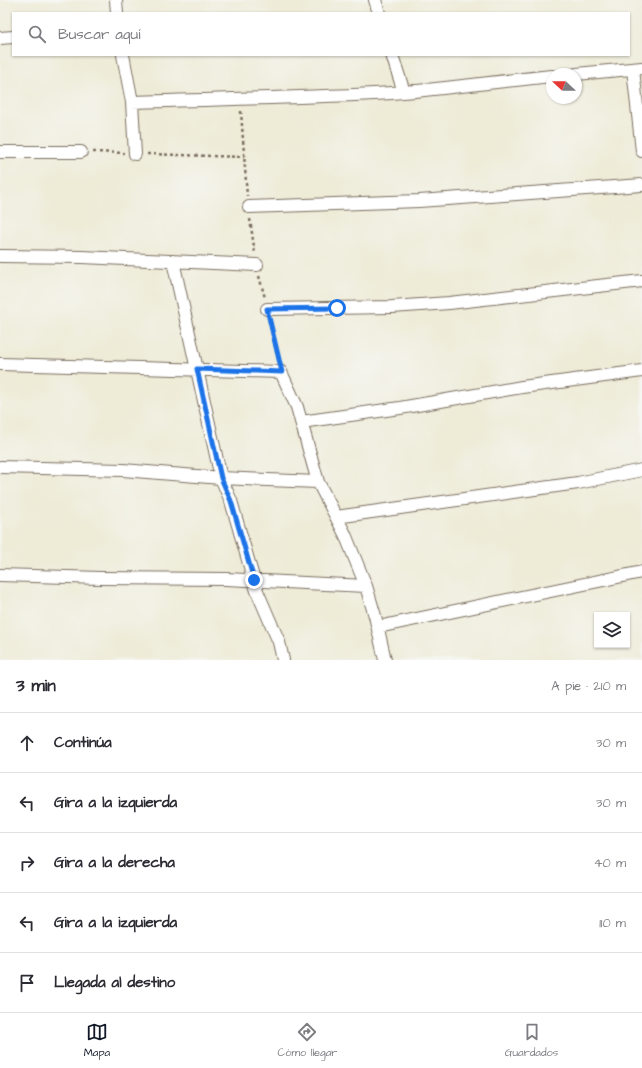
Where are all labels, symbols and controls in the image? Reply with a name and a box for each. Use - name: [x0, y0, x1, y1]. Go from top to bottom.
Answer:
- search box: [12, 12, 630, 56]
- icon: search: [26, 23, 48, 45]
- text: Buscar aquí: [58, 24, 140, 45]
- north arrow: [546, 68, 582, 104]
- route start: [328, 299, 346, 317]
- route end: [245, 571, 263, 589]
- map controls: [594, 612, 630, 648]
- button: layers: [594, 612, 630, 648]
- text: 3 min: [16, 674, 56, 698]
- text: A pie · 210 m: [551, 677, 626, 695]
- icon: ahead: [16, 732, 38, 754]
- text: Continúa: [54, 732, 112, 753]
- text: 30 m: [596, 734, 626, 752]
- icon: left: [16, 792, 38, 814]
- text: Gira a la izquierda: [54, 792, 177, 813]
- text: 30 m: [596, 794, 626, 812]
- icon: right: [16, 852, 38, 874]
- text: Gira a la derecha: [54, 852, 175, 873]
- text: 40 m: [594, 854, 626, 872]
- icon: left: [16, 912, 38, 934]
- text: Gira a la izquierda: [54, 912, 177, 933]
- text: 110 m: [599, 914, 626, 932]
- icon: arrive: [16, 972, 38, 994]
- text: Llegada al destino: [54, 972, 175, 993]
- tab: Mapa: [84, 1021, 110, 1060]
- tab: Cómo llegar: [278, 1021, 337, 1060]
- tab: Guardados: [505, 1021, 558, 1060]

